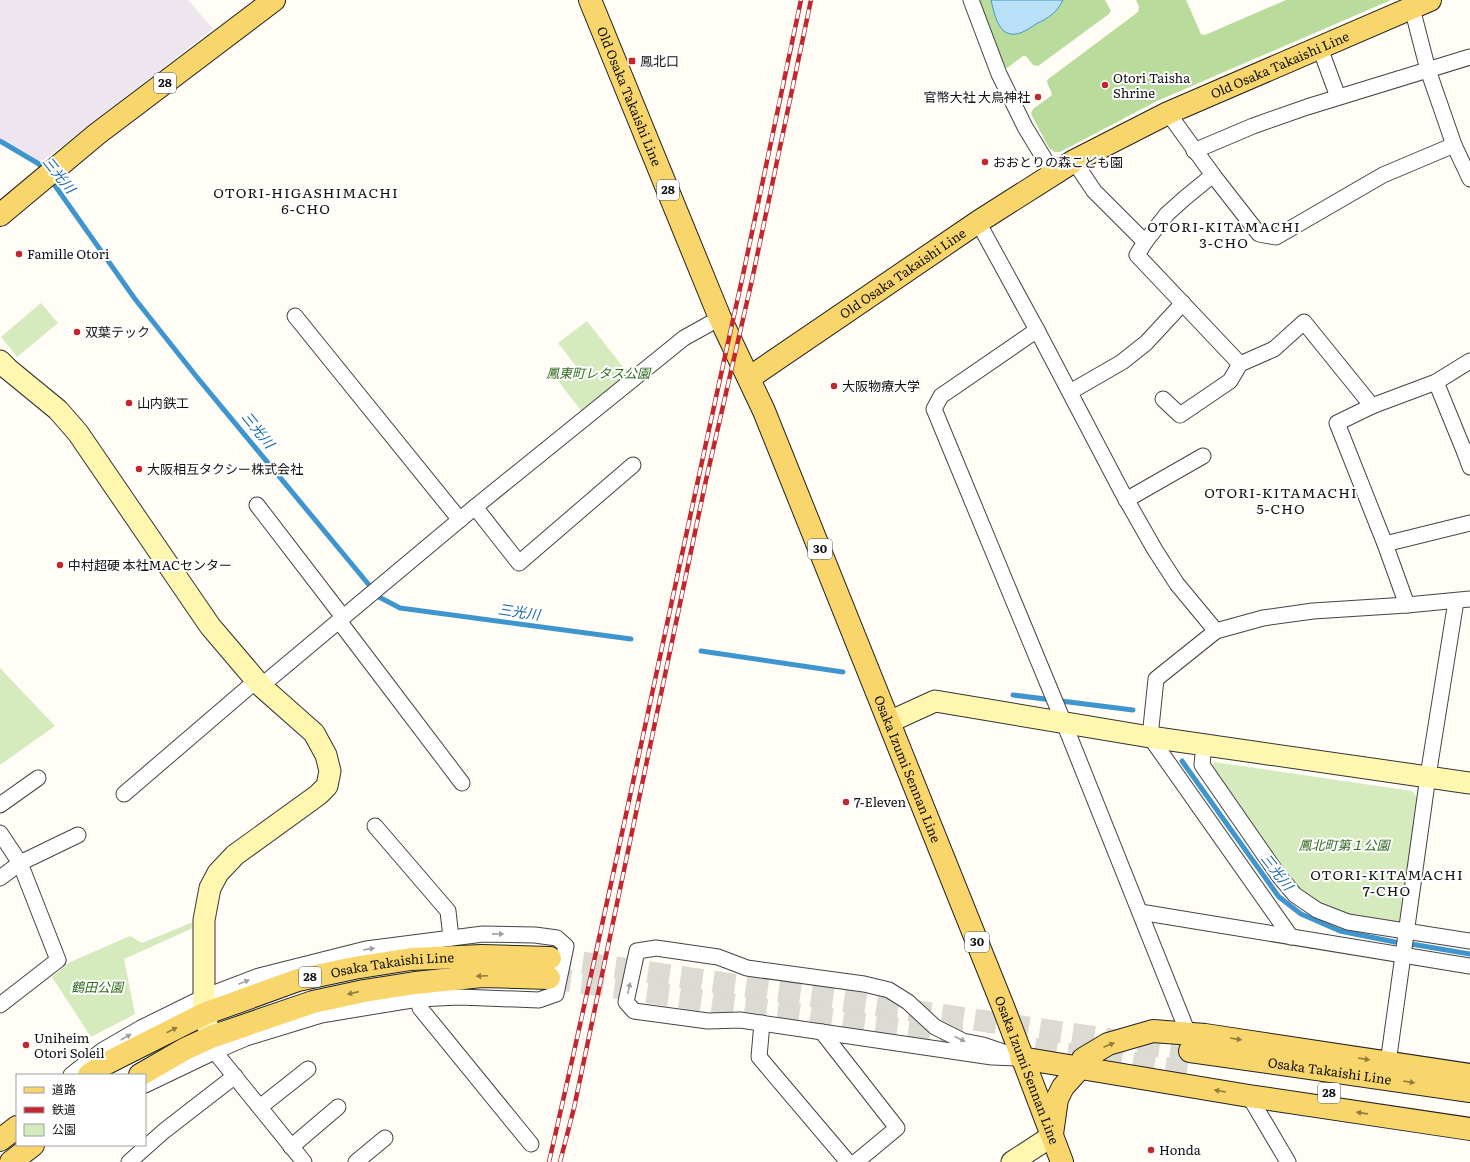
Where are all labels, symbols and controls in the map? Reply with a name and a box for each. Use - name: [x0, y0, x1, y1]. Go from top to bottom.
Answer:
- street label: Old Osaka Takaishi Line: [593, 23, 667, 169]
- street label: Old Osaka Takaishi Line: [1207, 26, 1352, 103]
- place label: 鳳北口: [640, 51, 679, 70]
- marker: 鳳北口: [627, 56, 637, 66]
- place label: Otori Taisha Shrine: [1113, 68, 1190, 102]
- road number: 28: [154, 73, 176, 93]
- marker: Otori Taisha Shrine: [1100, 80, 1110, 90]
- place label: 官幣大社 大鳥神社: [923, 87, 1030, 106]
- marker: 官幣大社 大鳥神社: [1033, 92, 1043, 102]
- water label: 三光川: [39, 152, 82, 199]
- place label: おおとりの森こども園: [993, 152, 1123, 171]
- marker: おおとりの森こども園: [980, 157, 990, 167]
- road number: 28: [657, 180, 679, 200]
- district label: OTORI-HIGASHIMACHI 6-CHO: [213, 182, 399, 218]
- district label: OTORI-KITAMACHI 3-CHO: [1147, 216, 1301, 252]
- street label: Old Osaka Takaishi Line: [835, 223, 970, 323]
- place label: Famille Otori: [27, 244, 110, 263]
- marker: Famille Otori: [14, 249, 24, 259]
- place label: 双葉テック: [85, 322, 150, 341]
- marker: 双葉テック: [72, 327, 82, 337]
- park label: 鳳東町レタス公園: [546, 363, 652, 382]
- place label: 大阪物療大学: [842, 376, 920, 395]
- marker: 大阪物療大学: [829, 381, 839, 391]
- place label: 山内鉄工: [137, 393, 189, 412]
- marker: 山内鉄工: [124, 398, 134, 408]
- water label: 三光川: [238, 407, 281, 454]
- place label: 大阪相互タクシー株式会社: [147, 459, 303, 478]
- marker: 大阪相互タクシー株式会社: [134, 464, 144, 474]
- district label: OTORI-KITAMACHI 5-CHO: [1204, 482, 1358, 518]
- road number: 30: [808, 539, 832, 559]
- place label: 中村超硬 本社MACセンター: [68, 555, 232, 574]
- marker: 中村超硬 本社MACセンター: [55, 560, 65, 570]
- water label: 三光川: [497, 598, 543, 624]
- street label: Osaka Izumi Sennan Line: [870, 692, 946, 845]
- place label: 7-Eleven: [854, 792, 906, 811]
- marker: 7-Eleven: [841, 797, 851, 807]
- park label: 鳳北町第１公園: [1298, 835, 1391, 854]
- water label: 三光川: [1257, 849, 1300, 896]
- district label: OTORI-KITAMACHI 7-CHO: [1310, 864, 1464, 900]
- one-way arrow: [492, 931, 505, 937]
- road number: 30: [965, 932, 989, 952]
- one-way arrow: [363, 946, 375, 952]
- street label: Osaka Takaishi Line: [329, 947, 455, 982]
- road number: 28: [299, 967, 321, 987]
- one-way arrow: [476, 973, 488, 980]
- park label: 鶴田公園: [71, 977, 125, 996]
- one-way arrow: [238, 979, 250, 985]
- one-way arrow: [626, 982, 632, 994]
- one-way arrow: [347, 991, 359, 997]
- street label: Osaka Izumi Sennan Line: [991, 993, 1064, 1147]
- one-way arrow: [167, 1027, 178, 1033]
- place label: Uniheim Otori Soleil: [34, 1028, 105, 1062]
- one-way arrow: [120, 1033, 132, 1040]
- one-way arrow: [954, 1036, 965, 1042]
- one-way arrow: [1230, 1036, 1242, 1042]
- marker: Uniheim Otori Soleil: [21, 1040, 31, 1050]
- one-way arrow: [1103, 1041, 1115, 1047]
- street label: Osaka Takaishi Line: [1267, 1052, 1393, 1089]
- one-way arrow: [1358, 1056, 1370, 1062]
- legend: [16, 1074, 146, 1146]
- one-way arrow: [1403, 1079, 1415, 1085]
- text: 道路: [52, 1080, 76, 1098]
- road number: 28: [1318, 1083, 1340, 1103]
- one-way arrow: [1214, 1088, 1226, 1094]
- text: 鉄道: [52, 1100, 76, 1118]
- one-way arrow: [1356, 1110, 1368, 1116]
- text: 公園: [52, 1120, 76, 1138]
- place label: Honda: [1159, 1140, 1201, 1159]
- marker: Honda: [1146, 1145, 1156, 1155]

